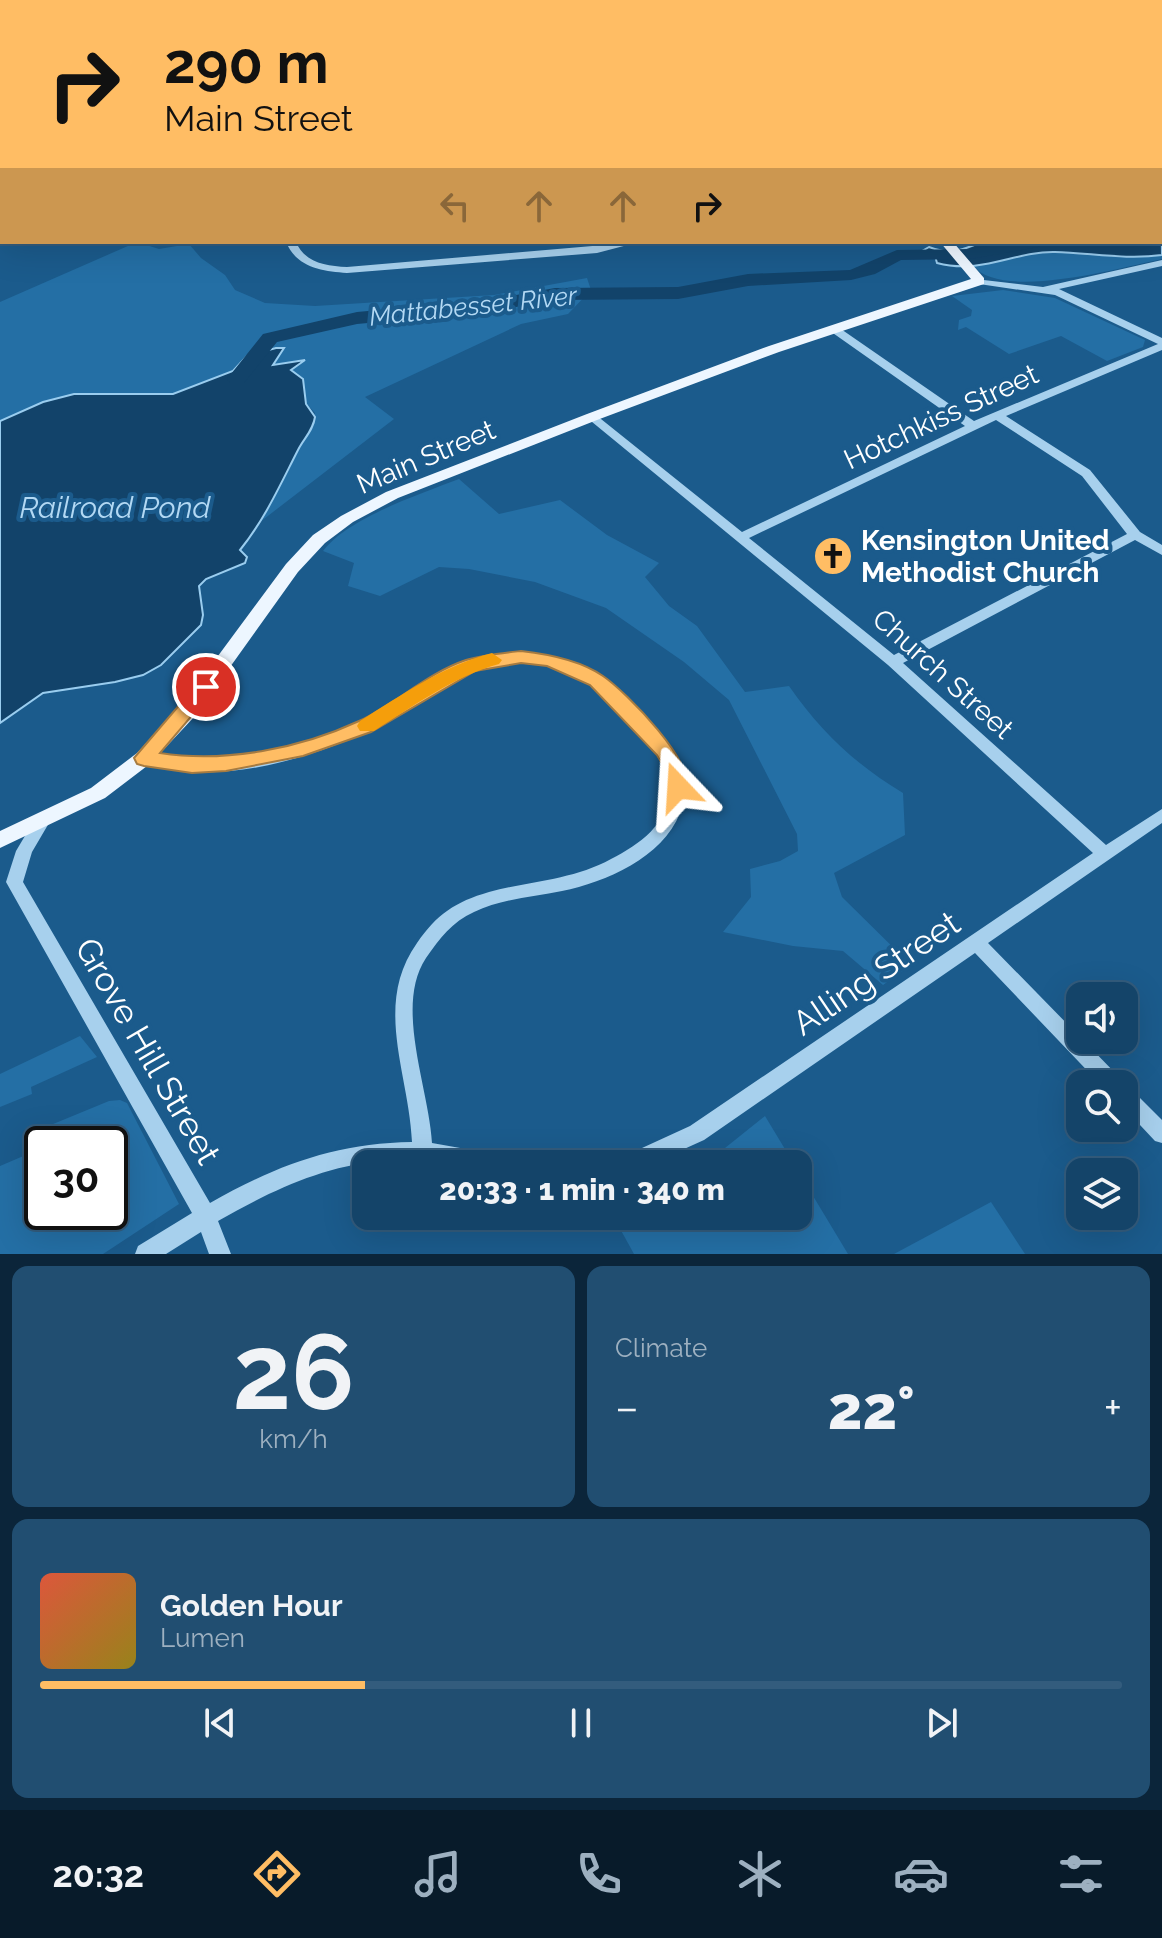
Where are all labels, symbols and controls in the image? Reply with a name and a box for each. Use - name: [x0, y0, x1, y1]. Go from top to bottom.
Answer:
- text: 290 m: [164, 30, 329, 96]
- icon: right: [32, 32, 136, 136]
- text: Main Street: [164, 97, 353, 139]
- icon: left: [433, 184, 477, 228]
- icon: ahead: [517, 184, 561, 228]
- icon: ahead: [601, 184, 645, 228]
- icon: right: [685, 184, 729, 228]
- water label: Mattabesset River: [368, 280, 579, 332]
- street label: Hotchkiss Street: [839, 357, 1044, 476]
- street label: Main Street: [352, 413, 501, 501]
- water label: Railroad Pond: [20, 490, 211, 525]
- place label: Kensington United Methodist Church: [861, 524, 1109, 589]
- church icon: Kensington United Methodist Church: [812, 535, 854, 577]
- street label: Church Street: [866, 602, 1021, 746]
- pin: [172, 653, 240, 721]
- icon: arrive: [184, 665, 228, 709]
- position arrow: [636, 745, 720, 829]
- street label: Alling Street: [785, 902, 968, 1043]
- street label: Grove Hill Street: [67, 931, 229, 1172]
- map controls: [1066, 982, 1138, 1230]
- button: sound: [1066, 982, 1138, 1054]
- button: search: [1066, 1070, 1138, 1142]
- speed limit sign: 30: [24, 1126, 128, 1230]
- button: layers: [1066, 1158, 1138, 1230]
- text: 20:33 · 1 min · 340 m: [439, 1172, 725, 1207]
- text: 26: [233, 1311, 354, 1433]
- text: Climate: [615, 1333, 707, 1363]
- text: 22°: [828, 1373, 915, 1443]
- text: −: [615, 1382, 639, 1433]
- text: +: [1104, 1382, 1122, 1433]
- text: km/h: [259, 1424, 328, 1454]
- text: Golden Hour: [160, 1588, 343, 1623]
- text: Lumen: [160, 1623, 245, 1653]
- icon: previous: [198, 1701, 242, 1745]
- icon: pause: [559, 1701, 603, 1745]
- icon: next: [920, 1701, 964, 1745]
- icon: directions: [249, 1846, 305, 1902]
- icon: music: [410, 1846, 466, 1902]
- icon: phone: [571, 1846, 627, 1902]
- icon: climate: [732, 1846, 788, 1902]
- icon: car: [893, 1846, 949, 1902]
- icon: filters: [1053, 1846, 1109, 1902]
- text: 20:32: [52, 1853, 144, 1895]

